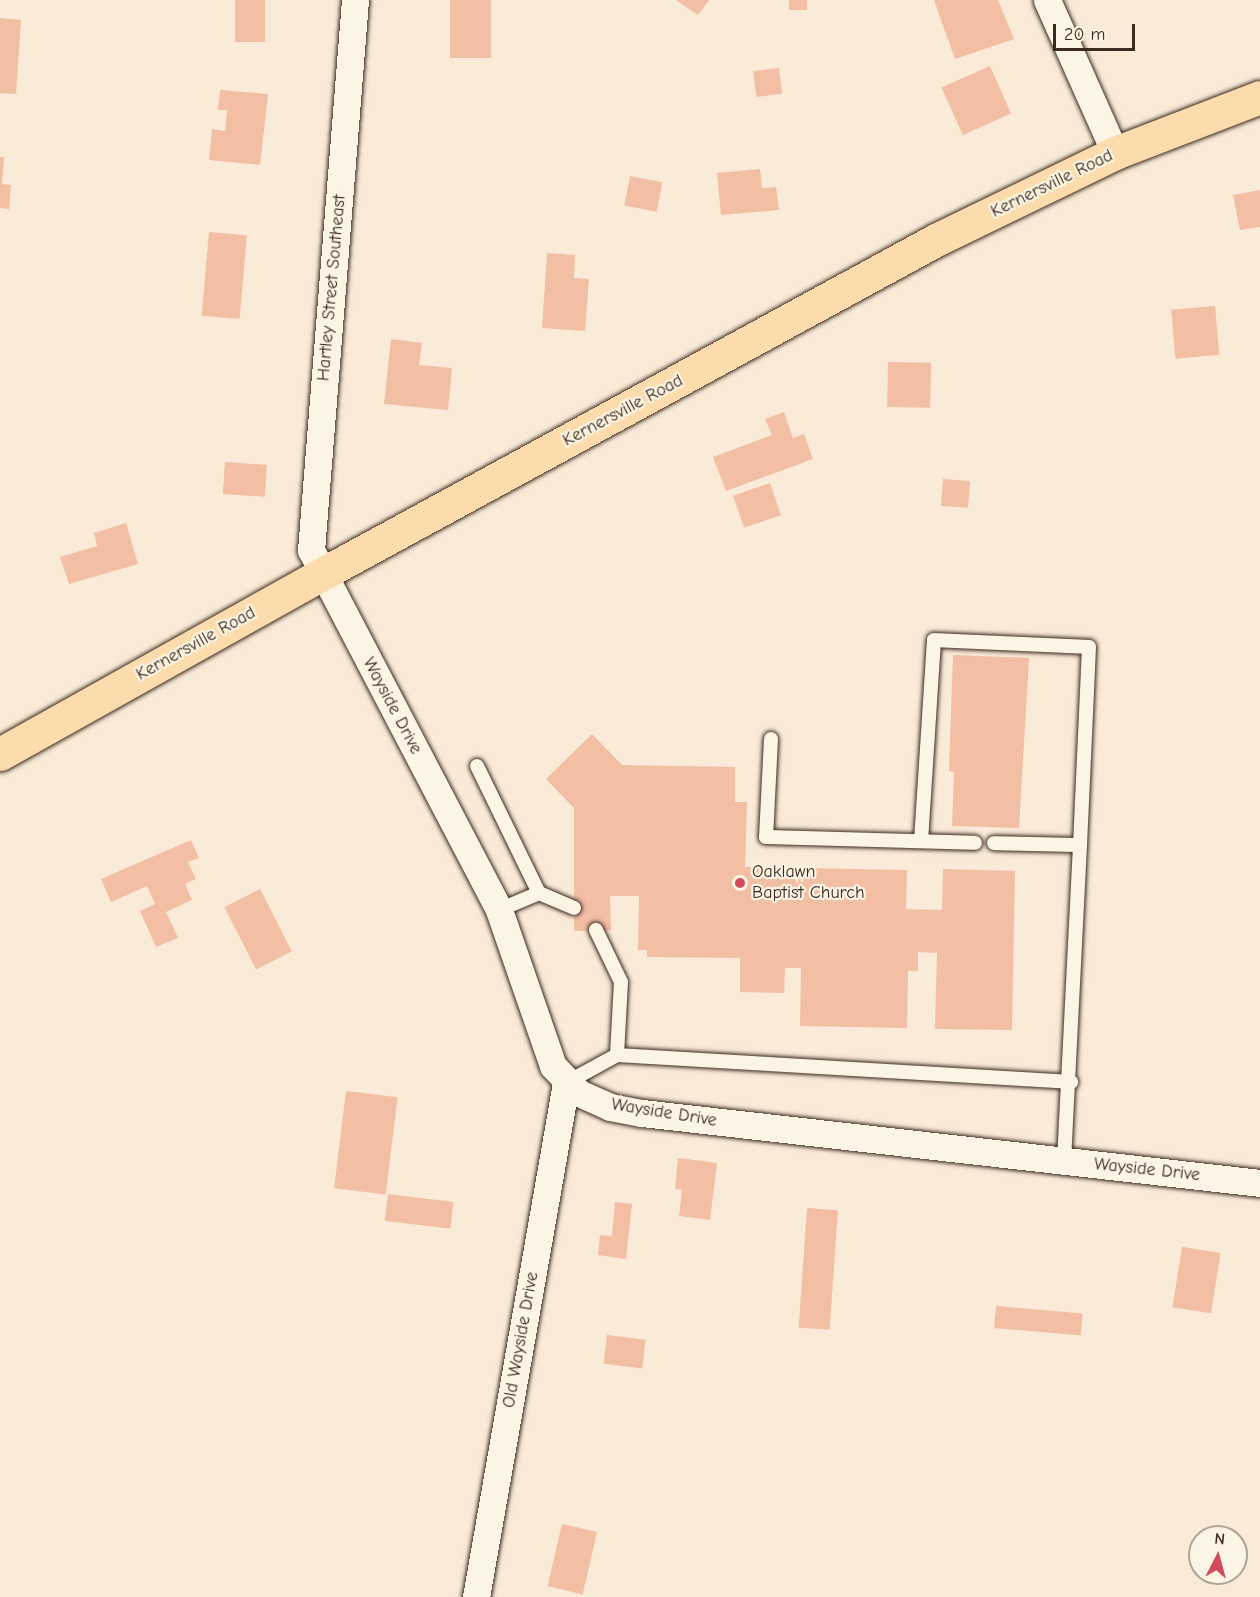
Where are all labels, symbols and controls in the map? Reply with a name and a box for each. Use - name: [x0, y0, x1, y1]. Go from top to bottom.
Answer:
- scale bar: [1056, 12, 1138, 50]
- text: 20 m: [1064, 24, 1105, 45]
- street label: Kernersville Road: [987, 145, 1117, 223]
- street label: Hartley Street Southeast: [313, 194, 351, 382]
- street label: Kernersville Road: [559, 370, 687, 452]
- street label: Kernersville Road: [132, 602, 260, 686]
- street label: Wayside Drive: [357, 654, 427, 758]
- place label: Oaklawn Baptist Church: [752, 862, 865, 904]
- marker: Oaklawn Baptist Church: [733, 876, 747, 890]
- street label: Wayside Drive: [610, 1094, 718, 1132]
- street label: Wayside Drive: [1093, 1154, 1201, 1186]
- street label: Old Wayside Drive: [498, 1270, 544, 1410]
- north arrow: [1188, 1525, 1248, 1585]
- text: N: [1214, 1530, 1226, 1549]

